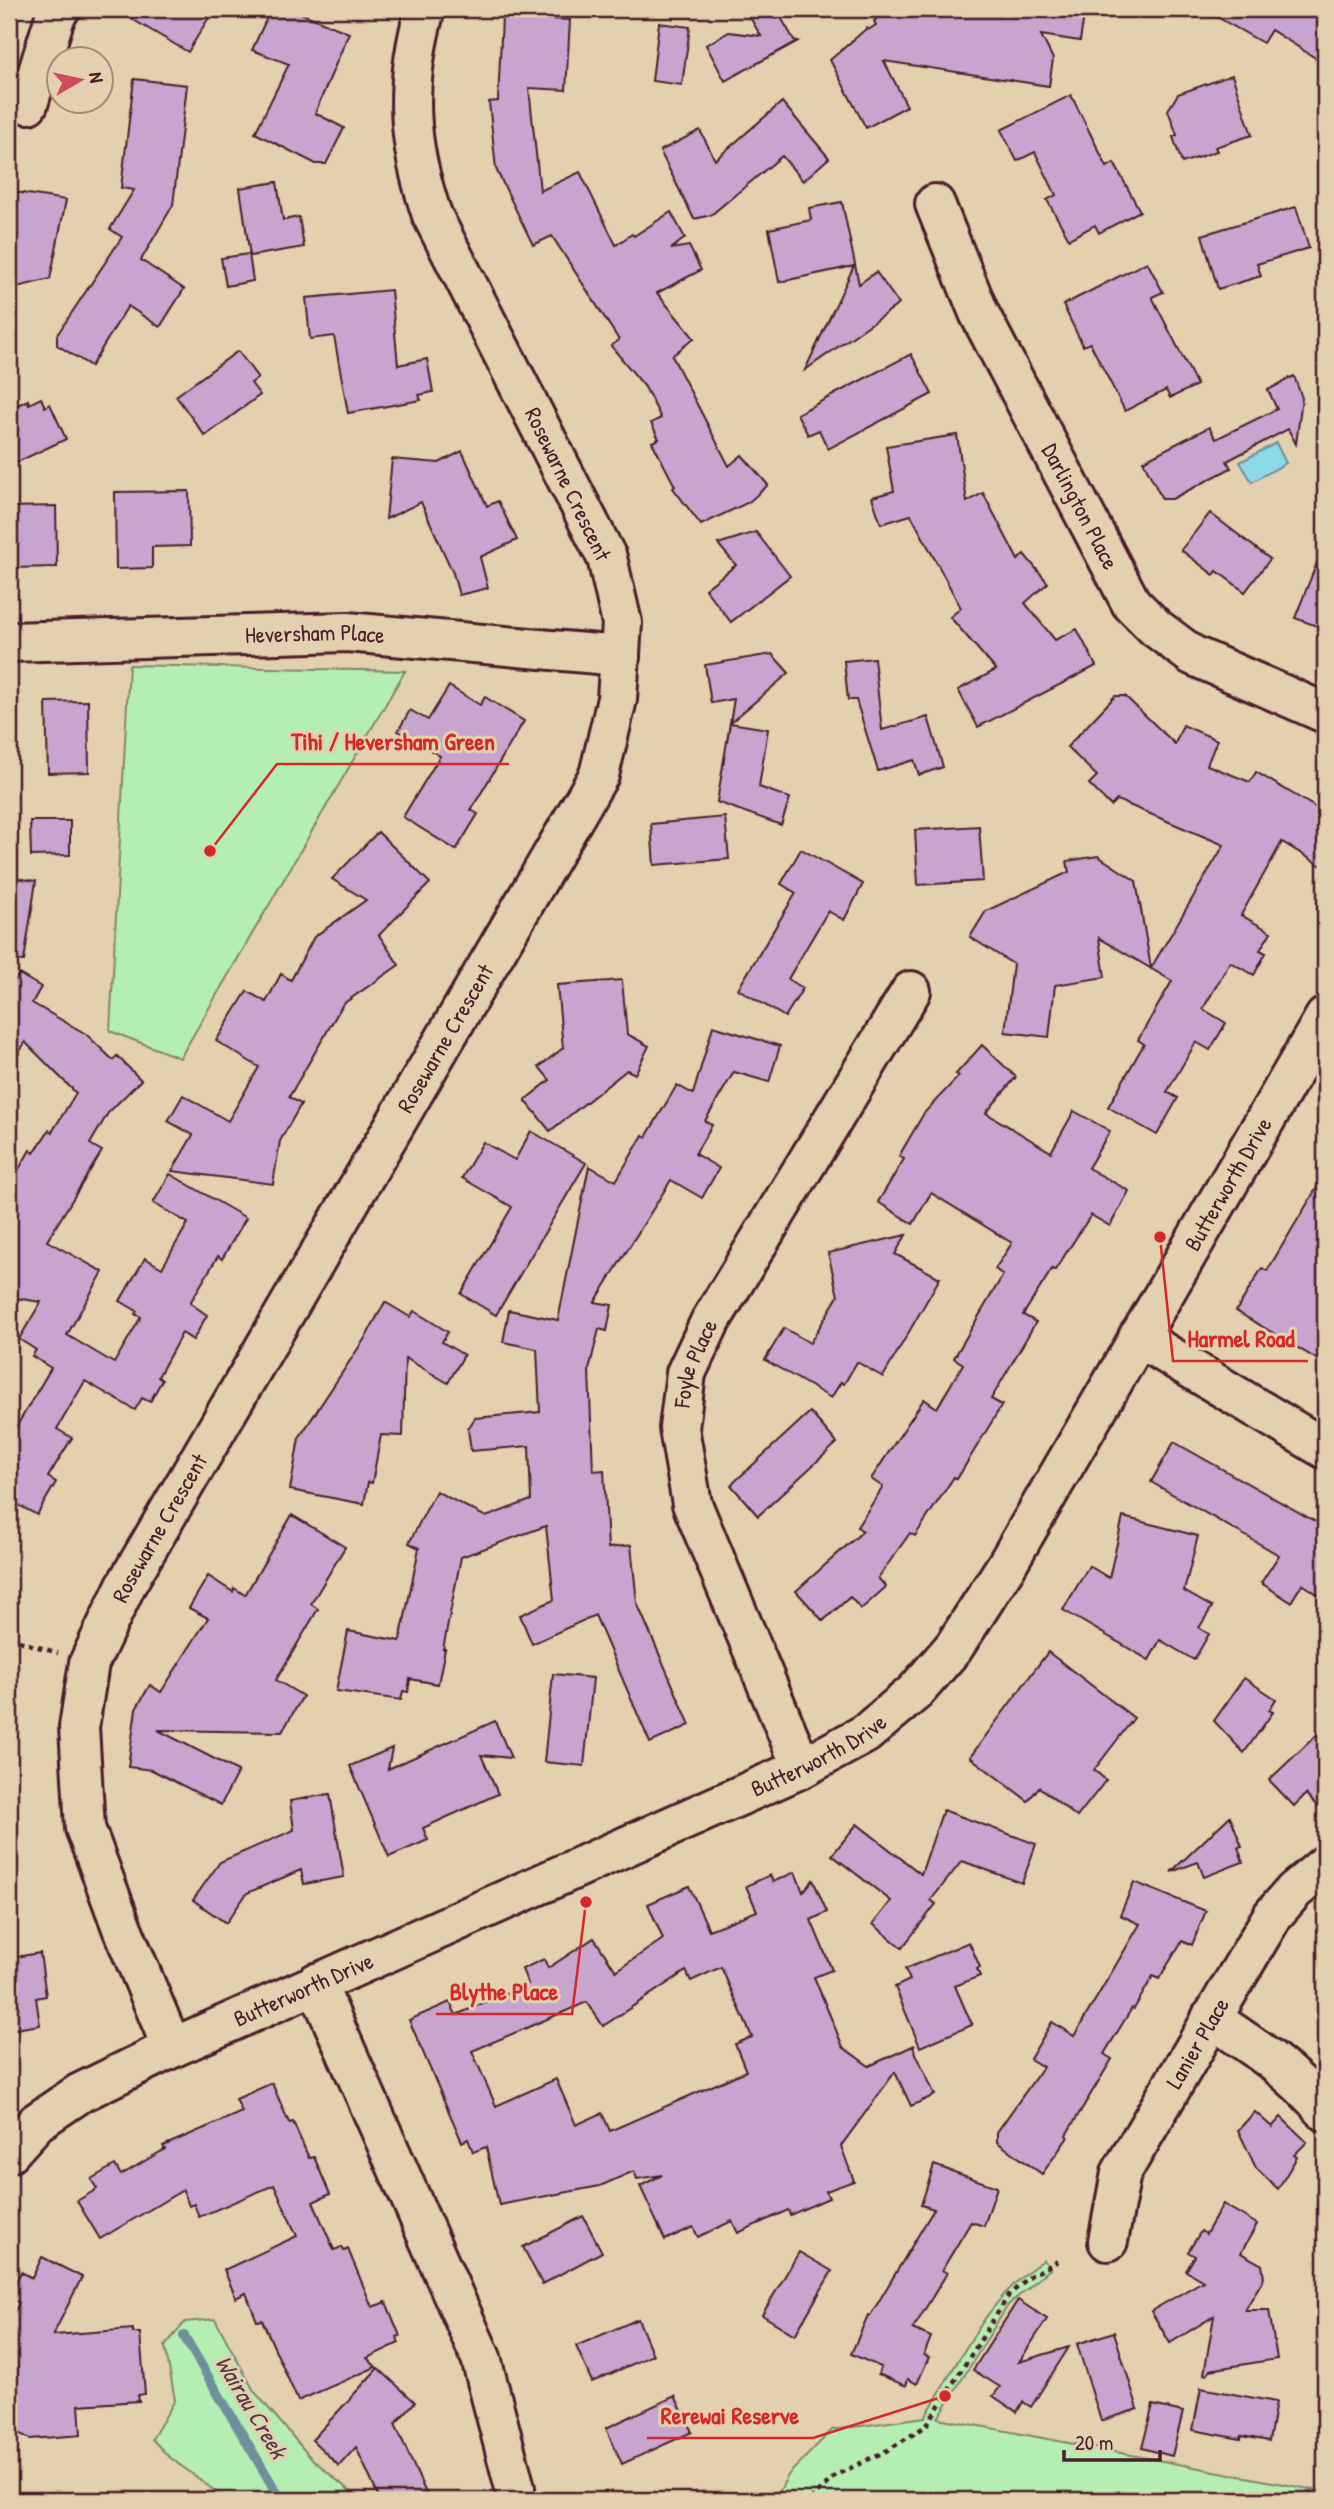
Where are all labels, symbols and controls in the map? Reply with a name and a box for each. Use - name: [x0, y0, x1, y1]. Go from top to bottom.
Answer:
- north arrow: [46, 46, 116, 116]
- text: N: [83, 70, 110, 84]
- street label: Rosewarne Crescent: [518, 402, 619, 567]
- street label: Darlington Place: [1035, 438, 1127, 575]
- street label: Heversham Place: [244, 616, 386, 650]
- callout: Tihi / Heversham Green: [277, 719, 509, 764]
- text: Tihi / Heversham Green: [290, 725, 495, 757]
- street label: Rosewarne Crescent: [389, 957, 501, 1118]
- street label: Butterworth Drive: [1177, 1111, 1279, 1256]
- street label: Foyle Place: [666, 1314, 724, 1410]
- callout: Harmel Road: [1173, 1316, 1308, 1361]
- text: Harmel Road: [1188, 1322, 1295, 1354]
- street label: Rosewarne Crescent: [104, 1447, 215, 1607]
- street label: Butterworth Drive: [746, 1706, 893, 1804]
- street label: Butterworth Drive: [229, 1945, 378, 2034]
- callout: Blythe Place: [436, 1969, 572, 2014]
- text: Blythe Place: [450, 1975, 559, 2008]
- street label: Lanier Place: [1158, 1992, 1236, 2094]
- water label: Wairau Creek: [209, 2349, 296, 2466]
- callout: Rerewai Reserve: [647, 2393, 813, 2438]
- text: Rerewai Reserve: [661, 2399, 800, 2431]
- scale bar: [1064, 2418, 1161, 2462]
- text: 20 m: [1075, 2428, 1113, 2457]

